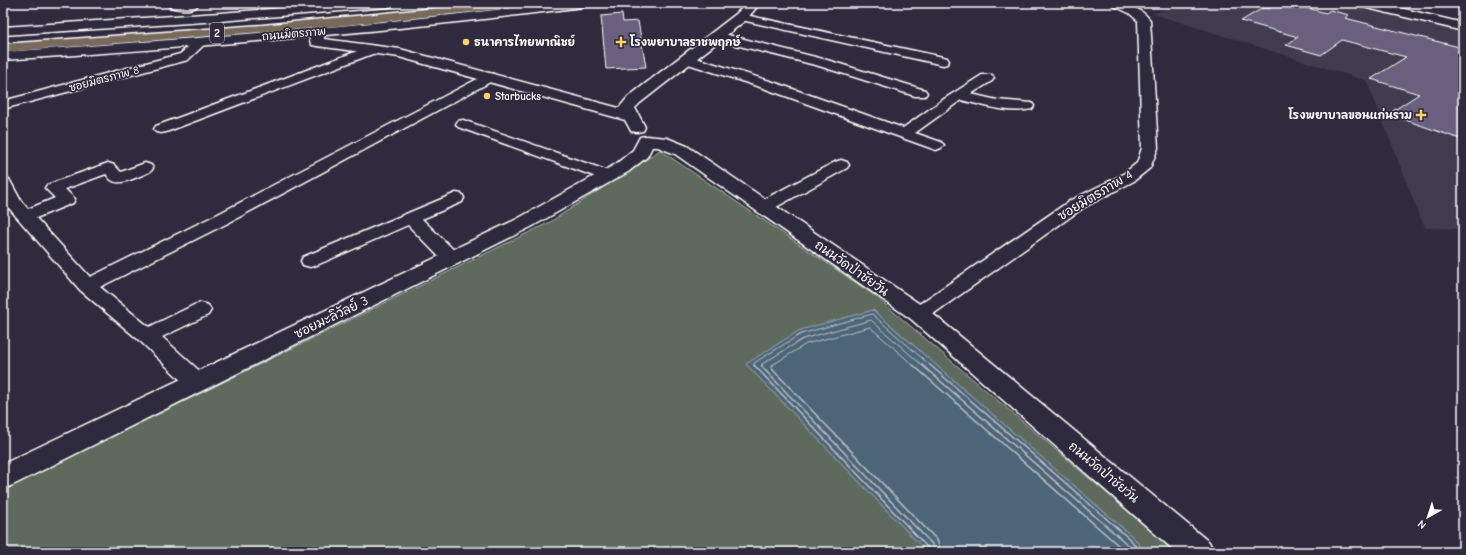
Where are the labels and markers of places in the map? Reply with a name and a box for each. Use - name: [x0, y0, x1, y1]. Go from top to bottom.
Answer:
- place label: ธนาคารไทยพาณิชย์: [474, 34, 575, 49]
- place label: โรงพยาบาลราชพฤกษ์: [629, 34, 741, 50]
- marker: โรงพยาบาลราชพฤกษ์: [615, 36, 627, 48]
- marker: ธนาคารไทยพาณิชย์: [461, 37, 471, 47]
- place label: Starbucks: [495, 90, 541, 103]
- marker: Starbucks: [482, 91, 492, 101]
- place label: โรงพยาบาลขอนแก่นราม: [1287, 107, 1412, 122]
- marker: โรงพยาบาลขอนแก่นราม: [1415, 109, 1427, 121]

